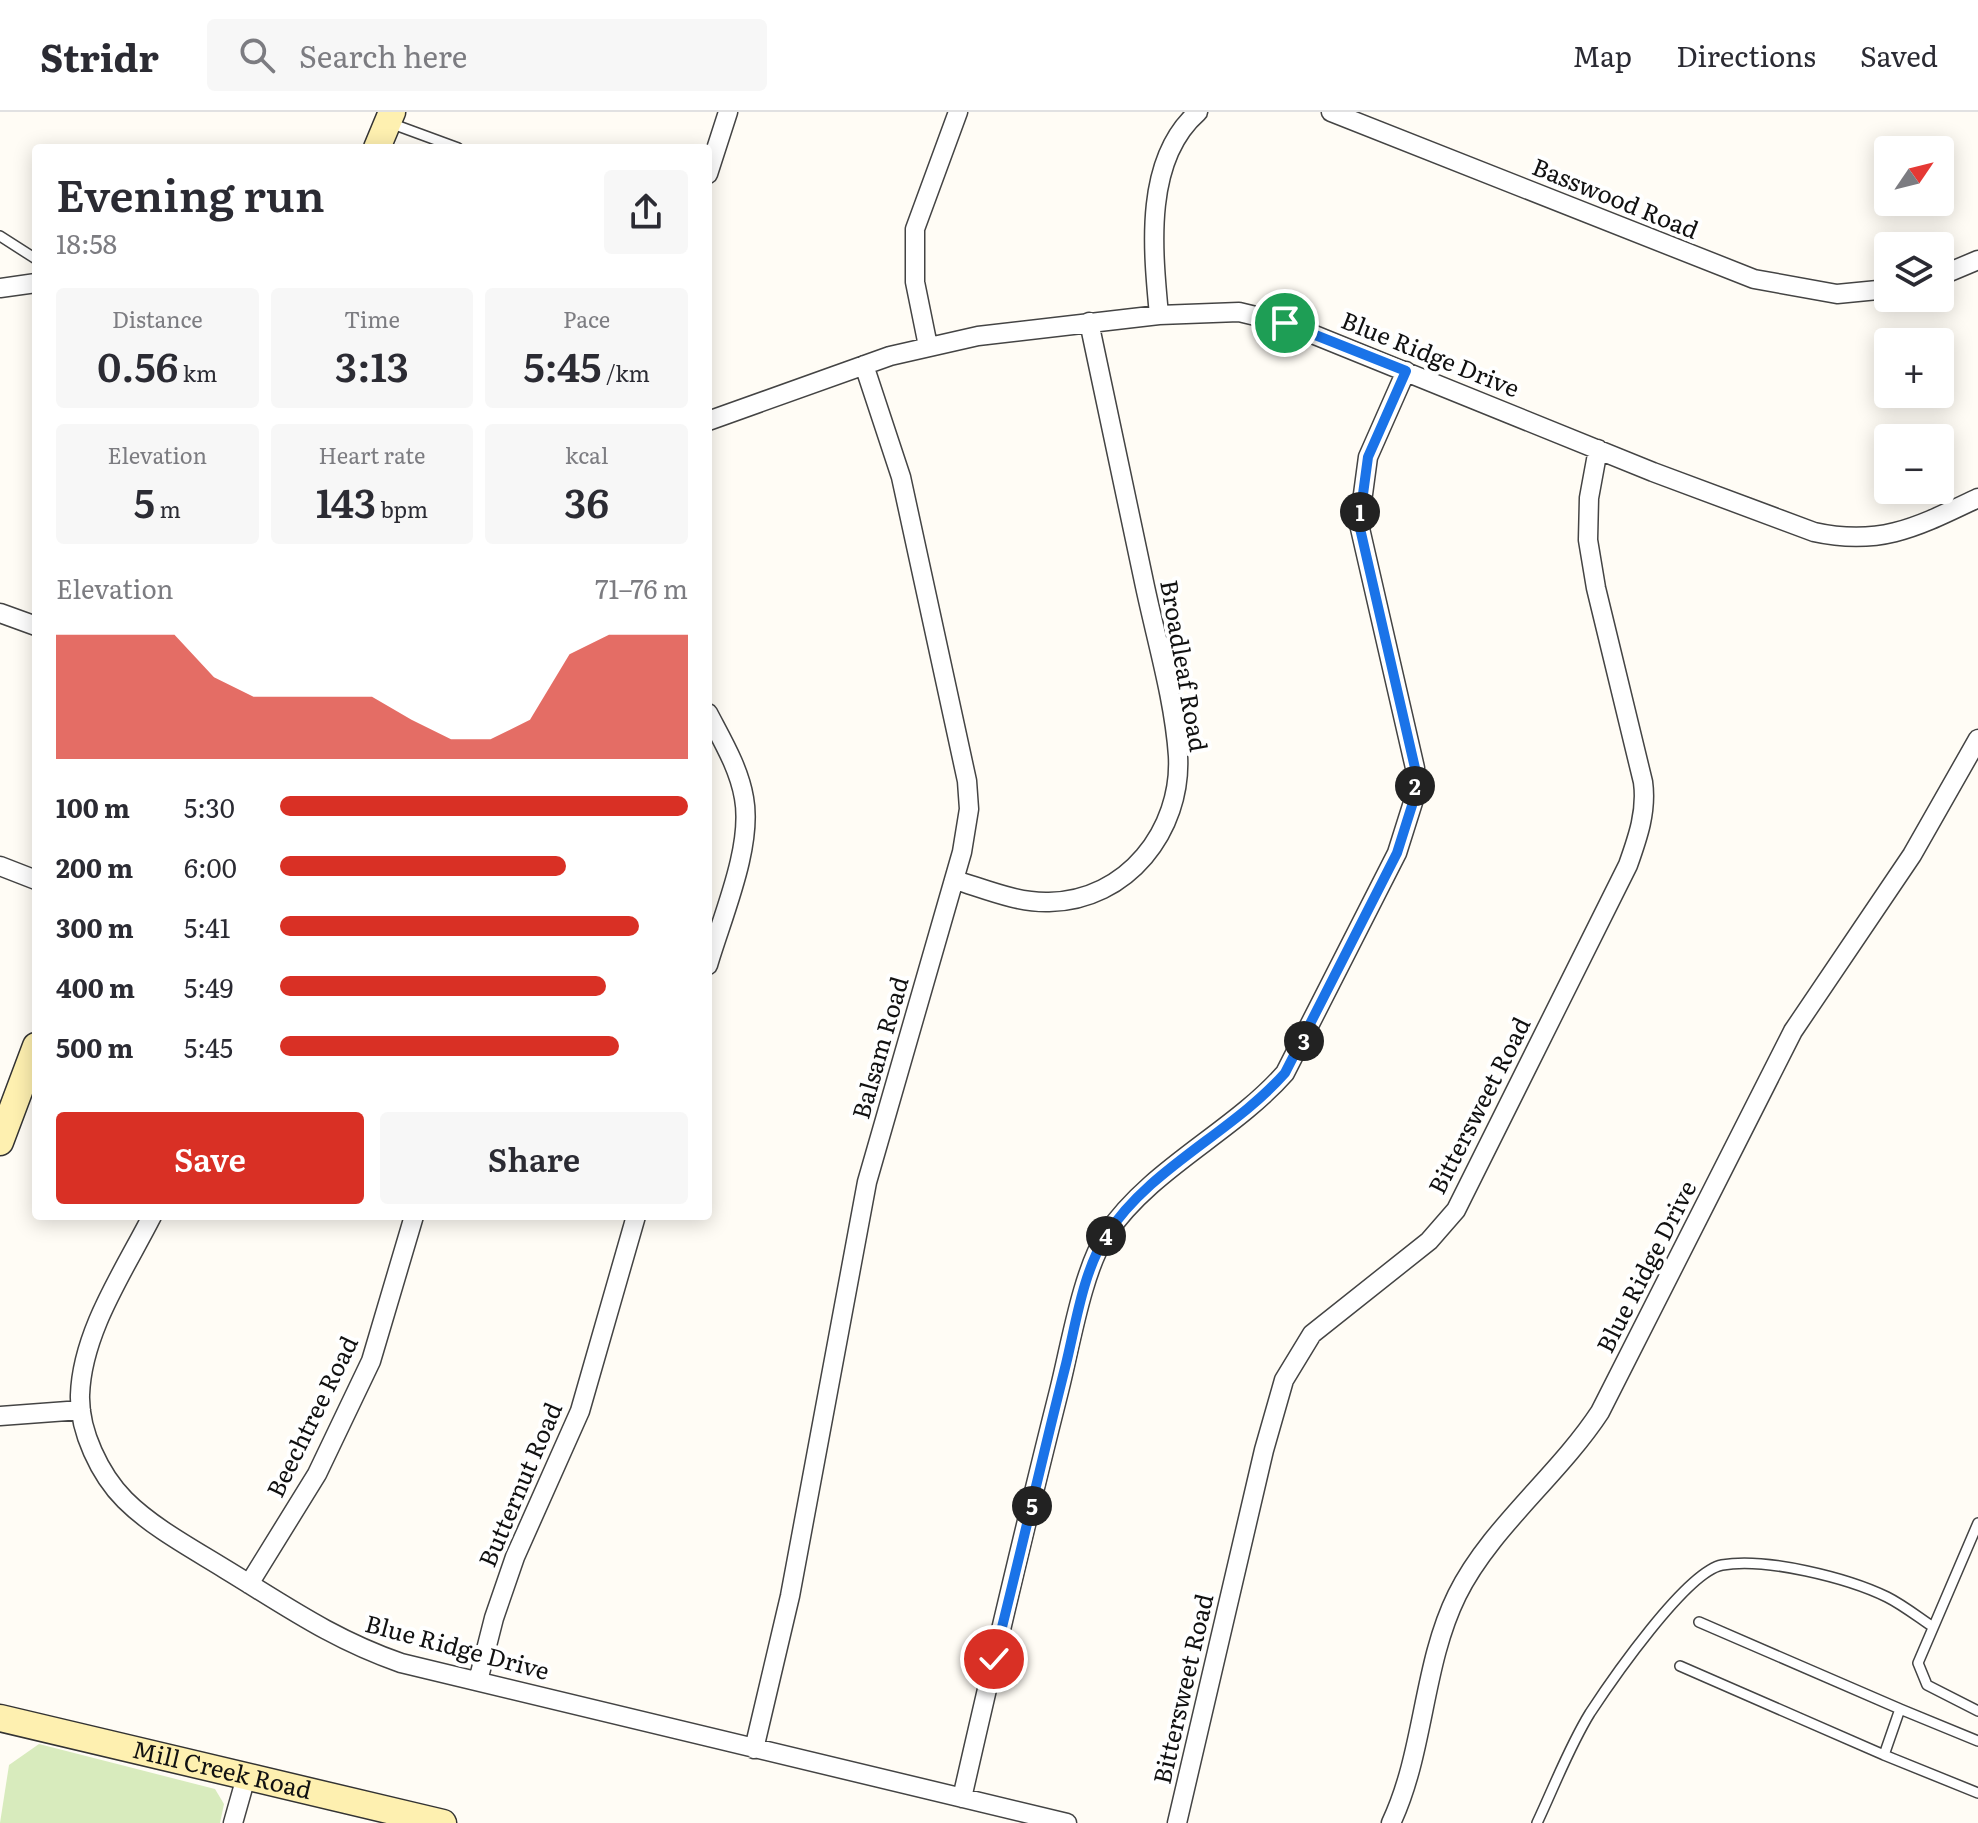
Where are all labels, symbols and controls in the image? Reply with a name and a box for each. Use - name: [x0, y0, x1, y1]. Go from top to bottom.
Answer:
- search box: [207, 19, 767, 91]
- text: Stridr: [40, 27, 159, 84]
- icon: search: [235, 33, 279, 77]
- text: Search here: [299, 33, 467, 77]
- text: Map: [1573, 34, 1632, 76]
- text: Directions: [1676, 34, 1816, 76]
- text: Saved: [1860, 34, 1938, 76]
- north arrow: [1874, 136, 1954, 216]
- map controls: [1874, 136, 1954, 504]
- street label: Basswood Road: [1528, 147, 1705, 246]
- text: Evening run: [56, 160, 325, 226]
- button: share: [604, 170, 688, 254]
- text: 18:58: [56, 223, 117, 262]
- button: layers: [1874, 232, 1954, 312]
- pin: [1251, 289, 1319, 357]
- icon: arrive: [1263, 301, 1307, 345]
- street label: Blue Ridge Drive: [1337, 301, 1525, 404]
- text: Distance: [112, 302, 203, 335]
- text: Time: [344, 302, 400, 335]
- text: Pace: [563, 302, 610, 335]
- button: +: [1874, 328, 1954, 408]
- text: 0.56: [97, 335, 178, 394]
- text: 3:13: [335, 335, 409, 394]
- text: 5:45: [523, 335, 601, 394]
- text: km: [178, 356, 217, 389]
- text: /km: [601, 356, 650, 389]
- button: −: [1874, 424, 1954, 504]
- text: Elevation: [108, 438, 207, 471]
- text: Heart rate: [319, 438, 425, 471]
- text: kcal: [565, 438, 608, 471]
- text: 5: [134, 471, 155, 530]
- text: 143: [316, 471, 376, 530]
- text: 36: [564, 471, 609, 530]
- text: m: [155, 492, 181, 525]
- text: bpm: [376, 492, 428, 525]
- pin: 1: [1340, 492, 1380, 532]
- text: 1: [1355, 495, 1365, 528]
- text: Elevation: [56, 568, 174, 607]
- text: 71–76 m: [595, 568, 688, 607]
- street label: Broadleaf Road: [1153, 577, 1218, 755]
- pin: 2: [1395, 766, 1435, 806]
- text: 2: [1409, 769, 1421, 802]
- text: 100 m: [56, 787, 130, 826]
- text: 5:30: [184, 787, 235, 826]
- text: 200 m: [56, 847, 133, 886]
- text: 6:00: [184, 847, 237, 886]
- text: 300 m: [56, 907, 134, 946]
- text: 5:41: [184, 907, 230, 946]
- text: 400 m: [56, 967, 135, 1006]
- text: 5:49: [184, 967, 233, 1006]
- street label: Balsam Road: [842, 972, 916, 1123]
- street label: Bittersweet Road: [1418, 1010, 1538, 1199]
- pin: 3: [1284, 1021, 1324, 1061]
- text: 3: [1298, 1024, 1310, 1057]
- text: 500 m: [56, 1027, 133, 1066]
- text: 5:45: [184, 1027, 233, 1066]
- button: Save: [56, 1112, 364, 1204]
- button: Share: [380, 1112, 688, 1204]
- street label: Blue Ridge Drive: [1586, 1174, 1703, 1358]
- pin: 4: [1086, 1216, 1126, 1256]
- text: 4: [1099, 1219, 1113, 1252]
- street label: Beechtree Road: [256, 1329, 365, 1503]
- street label: Butternut Road: [468, 1396, 569, 1572]
- pin: 5: [1012, 1486, 1052, 1526]
- text: 5: [1026, 1489, 1038, 1522]
- street label: Bittersweet Road: [1143, 1590, 1221, 1787]
- street label: Blue Ridge Drive: [362, 1604, 554, 1687]
- pin: [960, 1625, 1028, 1693]
- icon: check: [972, 1637, 1016, 1681]
- street label: Mill Creek Road: [129, 1730, 316, 1806]

